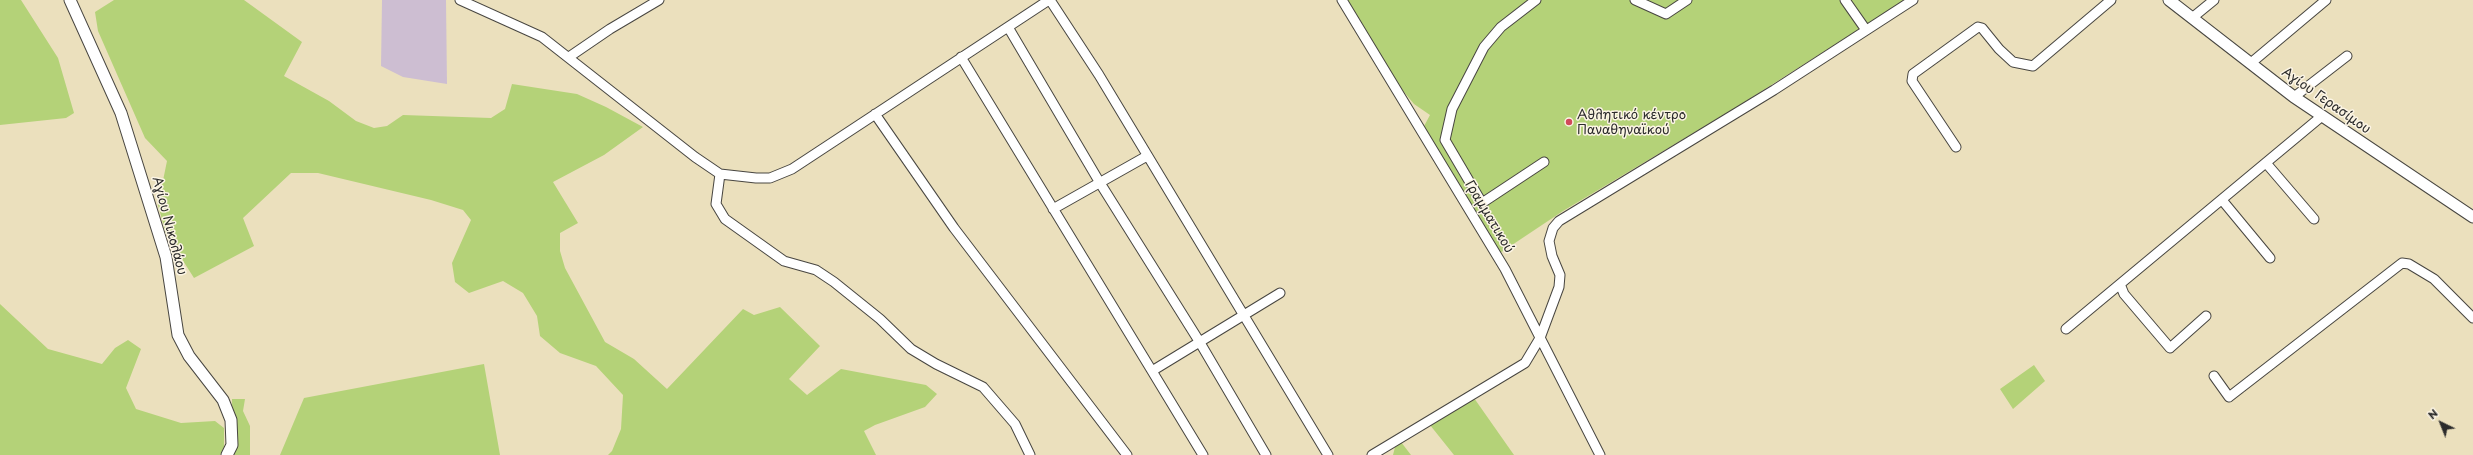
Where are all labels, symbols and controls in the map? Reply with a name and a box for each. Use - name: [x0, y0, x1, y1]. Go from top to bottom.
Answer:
- street label: Αγίου Γερασίμου: [2279, 65, 2373, 137]
- place label: Αθλητικό κέντρο Παναθηναϊκού: [1577, 107, 1686, 138]
- marker: Αθλητικό κέντρο Παναθηναϊκού: [1564, 117, 1574, 127]
- street label: Αγίου Νικολάου: [148, 175, 190, 277]
- street label: Γραμματικού: [1461, 178, 1517, 256]
- north arrow: [2421, 403, 2461, 443]
- text: N: [2423, 405, 2441, 423]

